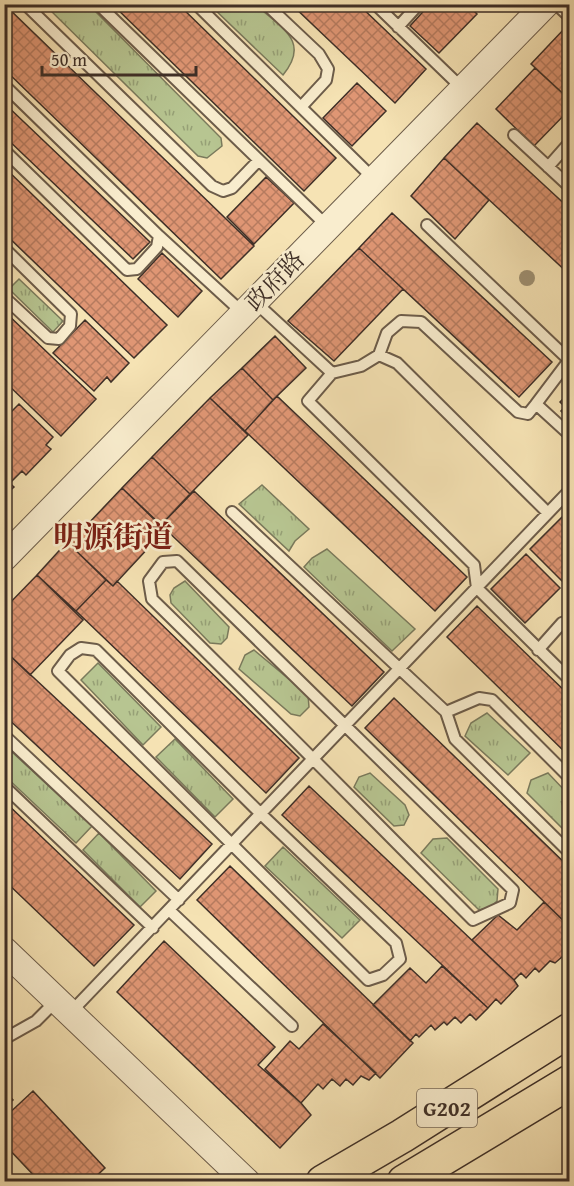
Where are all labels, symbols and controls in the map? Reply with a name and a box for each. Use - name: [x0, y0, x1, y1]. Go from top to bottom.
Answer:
- scale bar: [42, 39, 196, 77]
- text: 50 m: [51, 46, 87, 73]
- street label: 政府路: [237, 243, 312, 319]
- district label: 明源街道: [53, 514, 173, 558]
- road number: G202: [417, 1089, 477, 1127]

